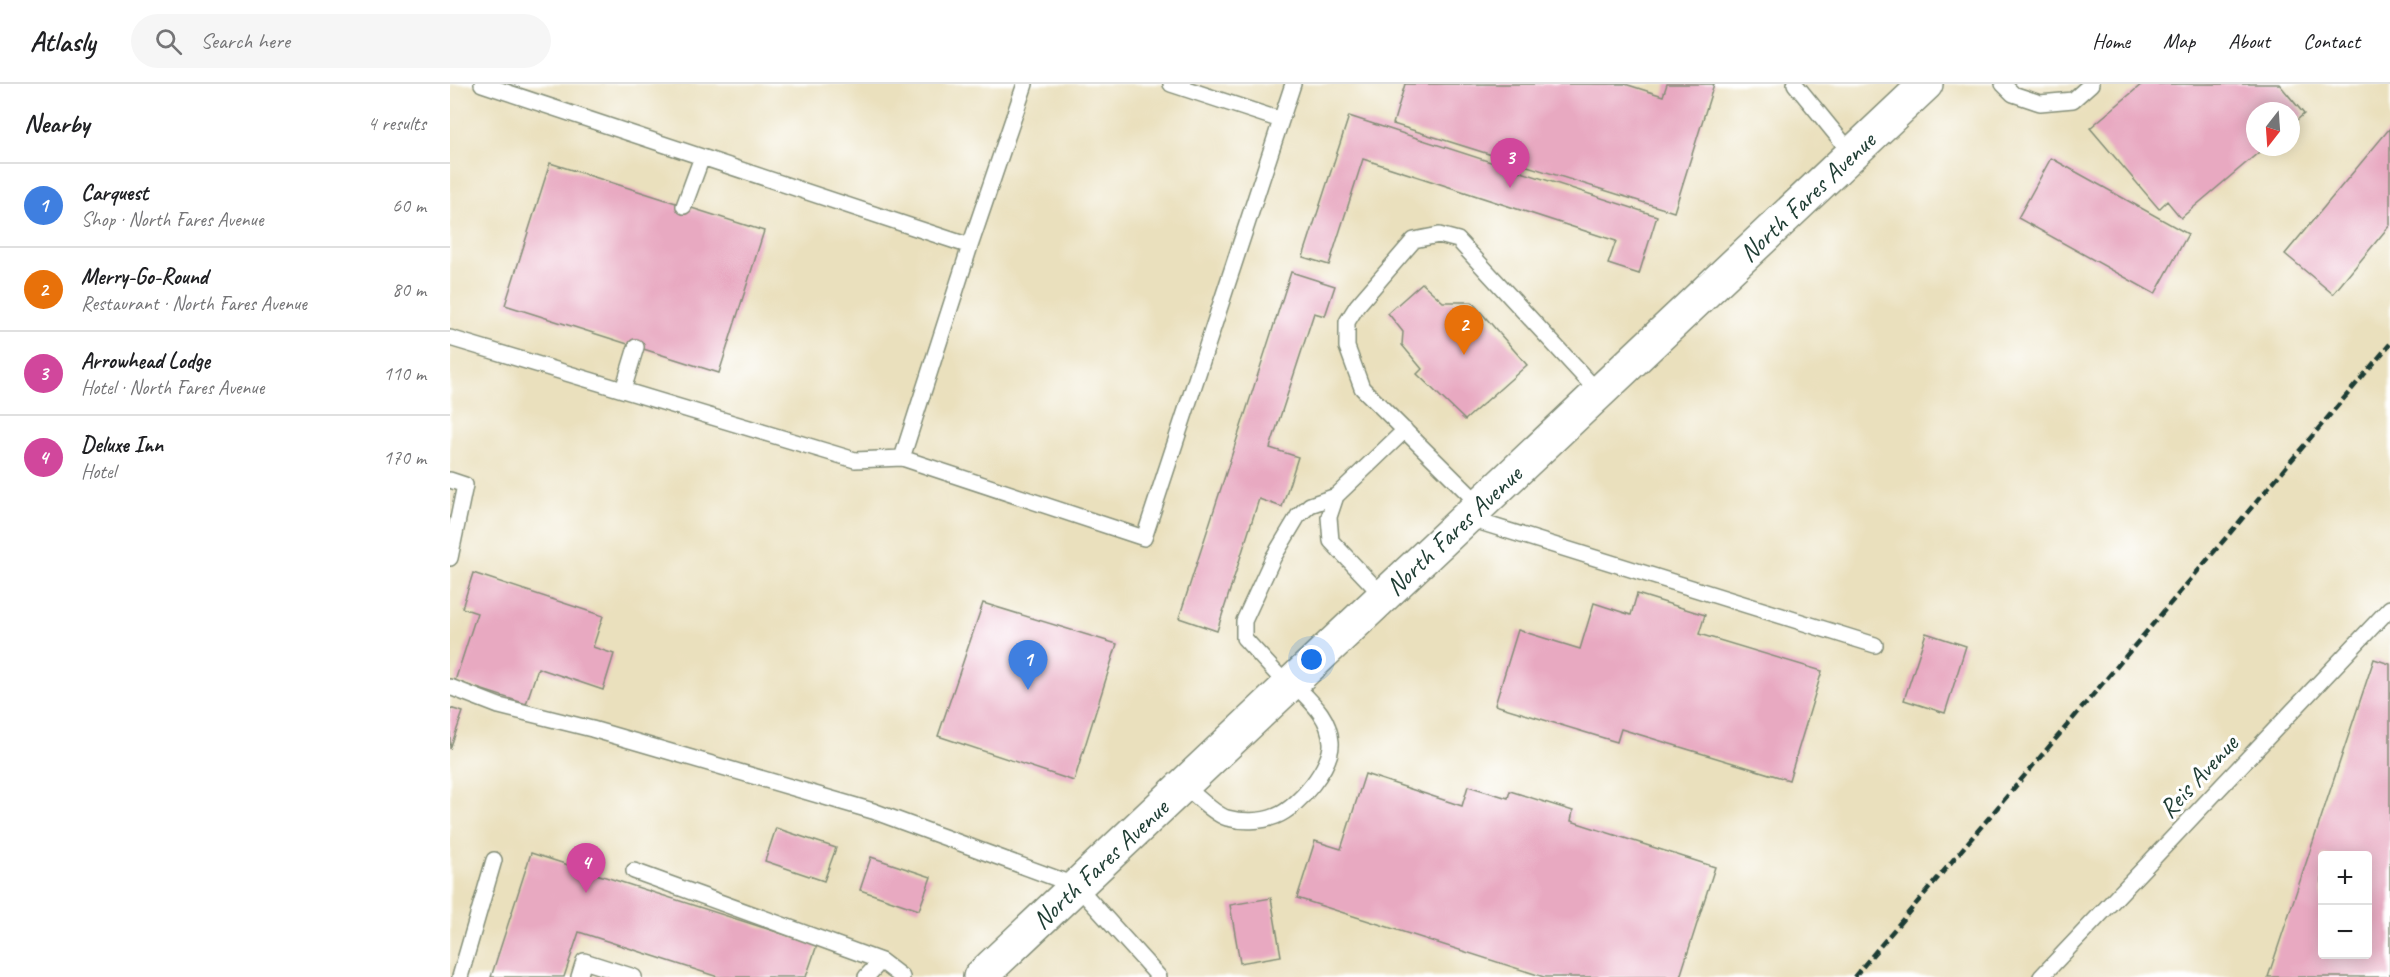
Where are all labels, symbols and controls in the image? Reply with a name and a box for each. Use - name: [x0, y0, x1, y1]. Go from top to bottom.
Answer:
- search box: [131, 14, 551, 68]
- text: Atlasly: [30, 24, 95, 59]
- icon: search: [152, 25, 185, 58]
- text: Search here: [200, 27, 290, 55]
- text: Home: [2092, 28, 2130, 54]
- text: Map: [2163, 28, 2195, 54]
- text: About: [2228, 28, 2270, 54]
- text: Contact: [2303, 28, 2360, 54]
- north arrow: [2246, 102, 2300, 156]
- text: Nearby: [24, 107, 89, 140]
- text: 4 results: [367, 111, 426, 136]
- street label: North Fares Avenue: [1732, 124, 1883, 269]
- pin: 3: [1490, 138, 1530, 188]
- text: Carquest: [81, 179, 148, 207]
- text: 1: [39, 193, 48, 218]
- text: 60 m: [392, 193, 426, 218]
- text: Shop · North Fares Avenue: [81, 207, 263, 232]
- text: Merry-Go-Round: [81, 263, 208, 291]
- text: 2: [39, 277, 48, 302]
- text: 80 m: [392, 277, 426, 302]
- text: Restaurant · North Fares Avenue: [81, 291, 307, 316]
- pin: 2: [1444, 306, 1484, 355]
- text: Arrowhead Lodge: [81, 347, 210, 375]
- text: 3: [39, 361, 48, 386]
- text: 110 m: [383, 361, 426, 386]
- text: Hotel · North Fares Avenue: [81, 375, 264, 400]
- text: Deluxe Inn: [81, 431, 163, 459]
- text: 4: [39, 445, 48, 470]
- text: 170 m: [383, 445, 426, 470]
- street label: North Fares Avenue: [1379, 457, 1530, 603]
- text: Hotel: [81, 459, 116, 484]
- pin: 1: [1008, 640, 1048, 690]
- your location: [1297, 645, 1326, 674]
- street label: Reis Avenue: [2151, 727, 2246, 825]
- street label: North Fares Avenue: [1025, 791, 1177, 936]
- pin: 4: [566, 844, 606, 893]
- map controls: [2318, 851, 2372, 959]
- button: +: [2318, 851, 2372, 905]
- button: −: [2318, 905, 2372, 959]

